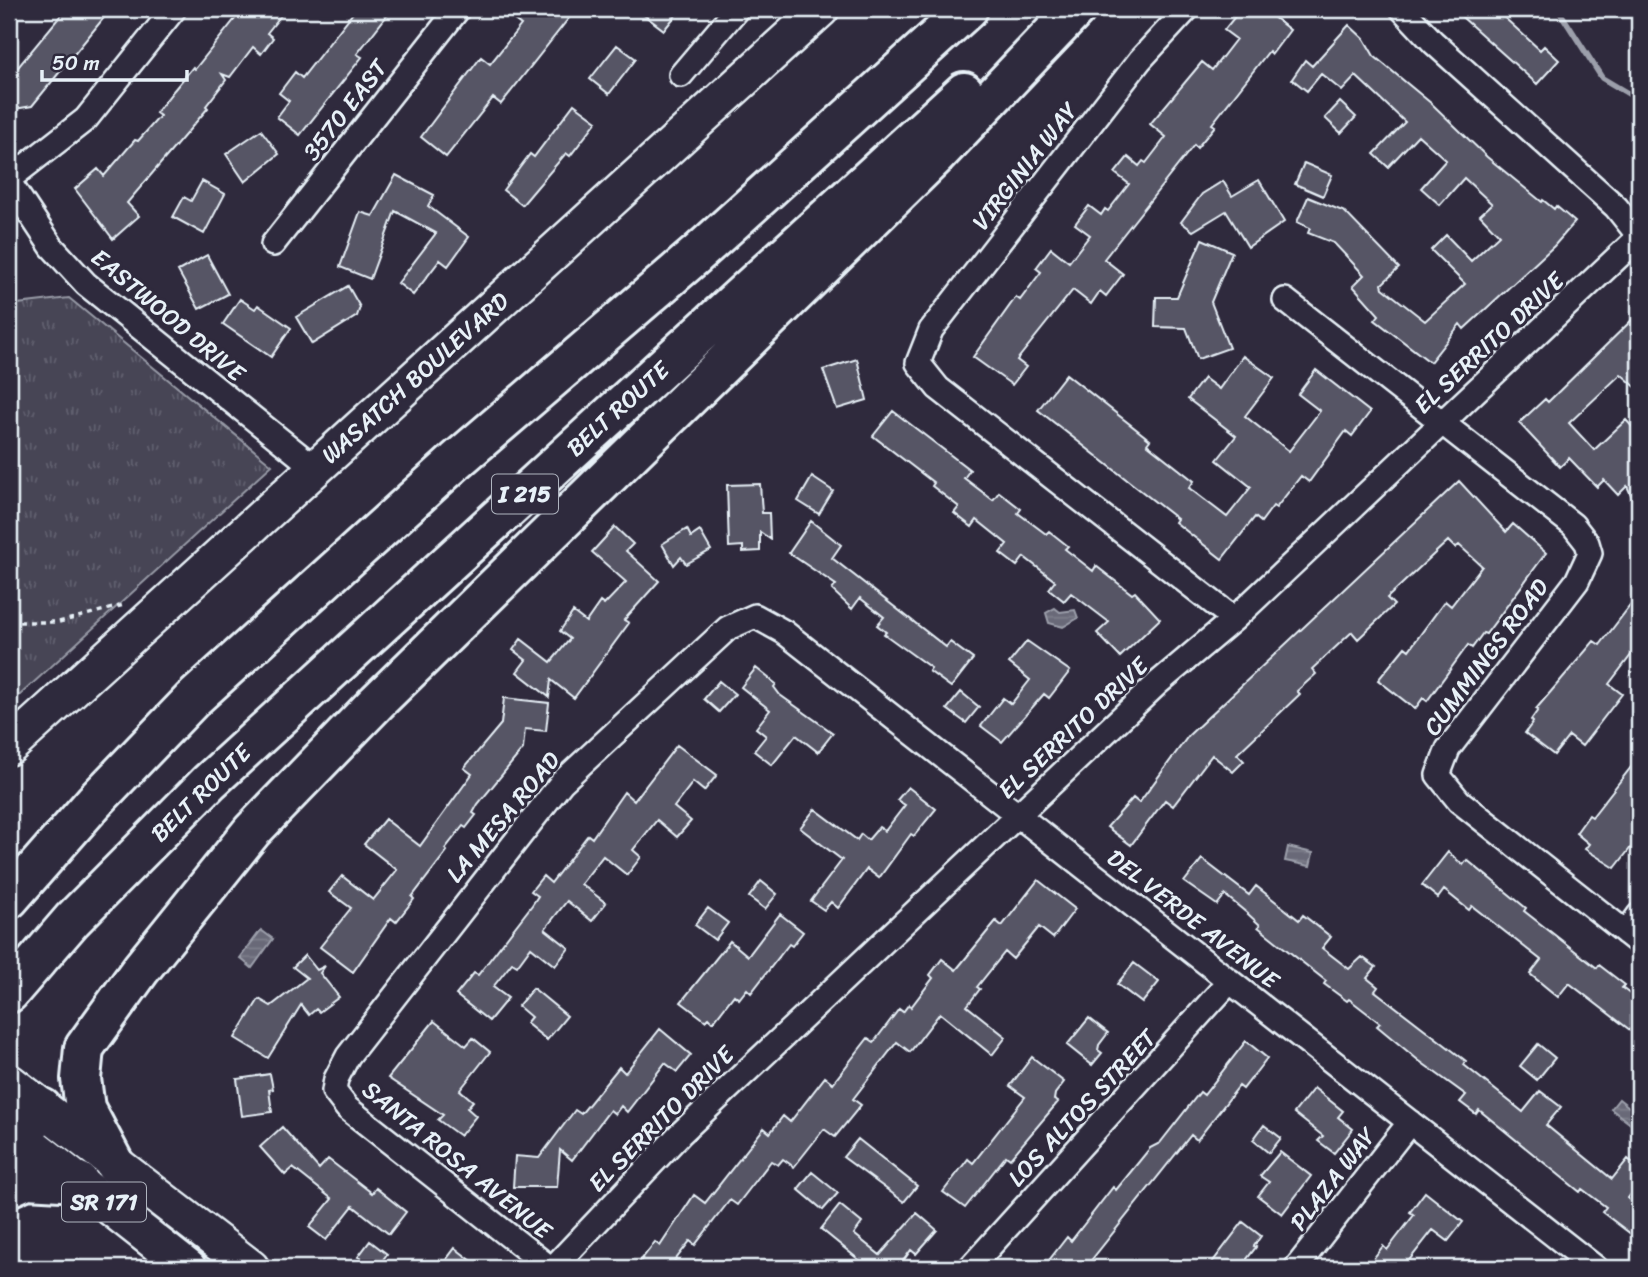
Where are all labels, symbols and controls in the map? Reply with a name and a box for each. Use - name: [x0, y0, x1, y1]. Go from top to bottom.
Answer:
- scale bar: [42, 38, 187, 82]
- text: 50 m: [52, 44, 100, 82]
- street label: 3570 EAST: [292, 49, 399, 170]
- street label: VIRGINIA WAY: [961, 92, 1089, 240]
- street label: EASTWOOD DRIVE: [81, 237, 256, 394]
- street label: EL SERRITO DRIVE: [1404, 260, 1575, 424]
- street label: WASATCH BOULEVARD: [311, 281, 519, 474]
- street label: BELT ROUTE: [556, 349, 681, 467]
- road number: I 215: [492, 474, 558, 514]
- street label: CUMMINGS ROAD: [1412, 568, 1560, 745]
- street label: EL SERRITO DRIVE: [988, 645, 1159, 809]
- street label: BELT ROUTE: [140, 732, 263, 853]
- street label: LA MESA ROAD: [435, 741, 571, 892]
- street label: DEL VERDE AVENUE: [1098, 838, 1290, 1001]
- street label: LOS ALTOS STREET: [997, 1018, 1168, 1197]
- street label: EL SERRITO DRIVE: [578, 1034, 746, 1202]
- street label: SANTA ROSA AVENUE: [353, 1070, 563, 1251]
- street label: PLAZA WAY: [1279, 1117, 1388, 1240]
- road number: SR 171: [62, 1182, 146, 1222]

